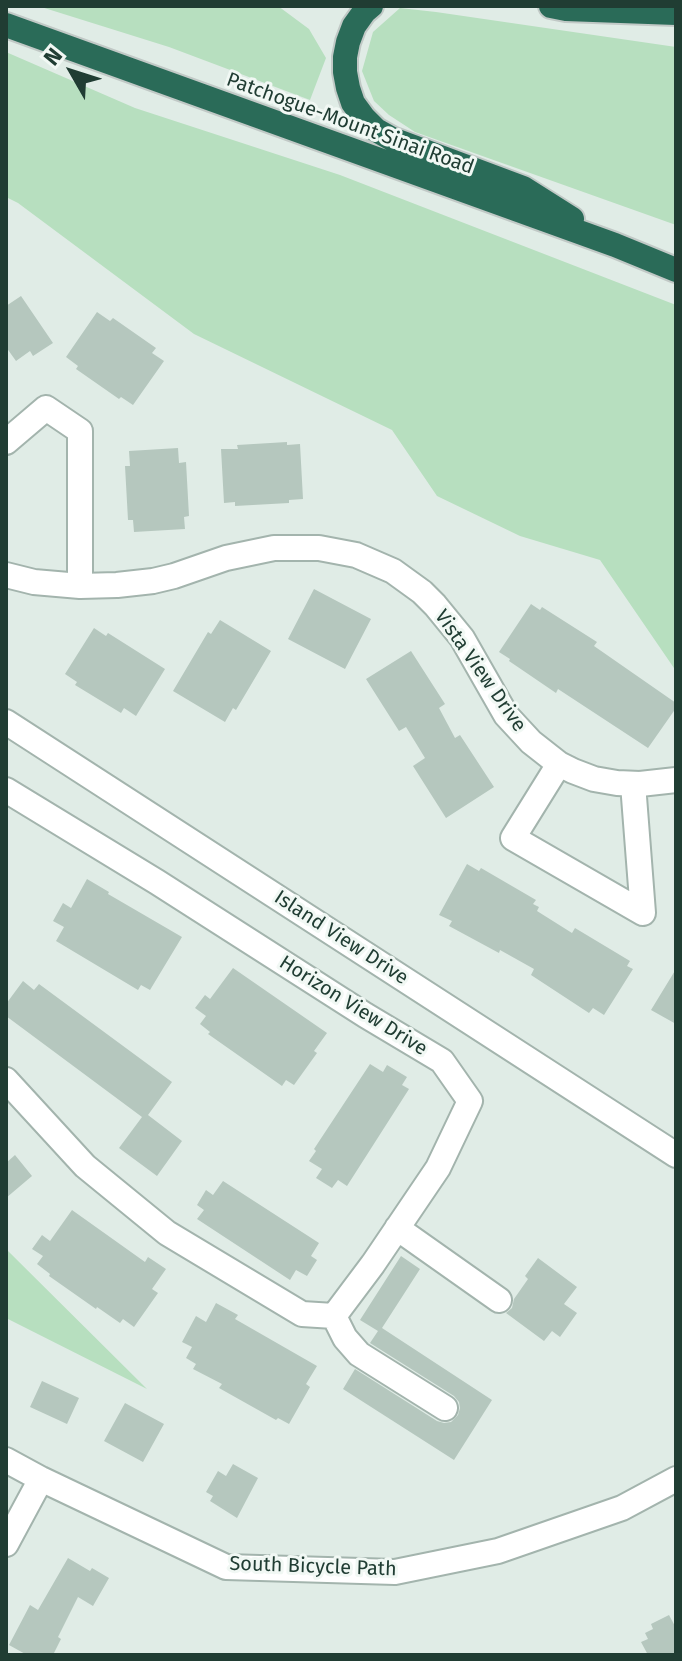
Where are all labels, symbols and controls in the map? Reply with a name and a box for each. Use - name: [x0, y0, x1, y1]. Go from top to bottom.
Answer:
- north arrow: [32, 32, 112, 112]
- text: N: [38, 42, 68, 71]
- street label: Patchogue-Mount Sinai Road: [223, 68, 477, 180]
- street label: Vista View Drive: [429, 605, 531, 737]
- street label: Island View Drive: [269, 886, 413, 990]
- street label: Horizon View Drive: [274, 951, 432, 1061]
- street label: South Bicycle Path: [229, 1552, 397, 1582]

